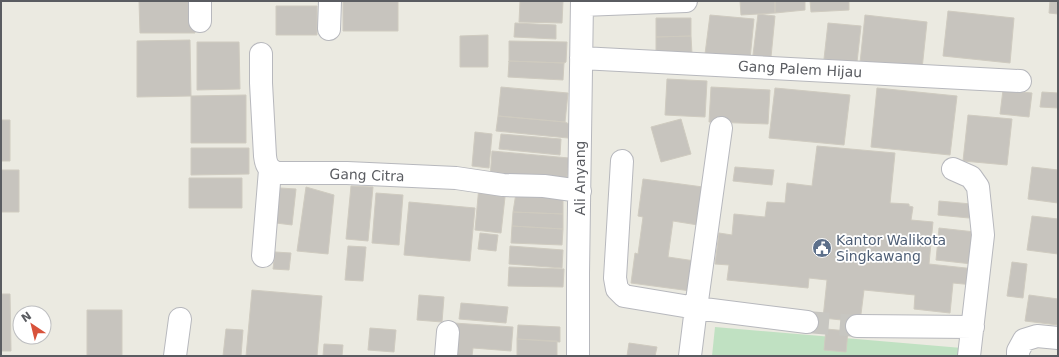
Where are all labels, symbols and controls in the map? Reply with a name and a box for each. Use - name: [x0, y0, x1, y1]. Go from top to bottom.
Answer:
- street label: Gang Palem Hijau: [737, 58, 863, 80]
- street label: Ali Anyang: [572, 141, 588, 215]
- street label: Gang Citra: [329, 166, 405, 184]
- place label: Kantor Walikota Singkawang: [836, 232, 946, 264]
- public building icon: Kantor Walikota Singkawang: [811, 237, 833, 259]
- north arrow: [12, 305, 52, 345]
- text: N: [19, 309, 34, 325]

